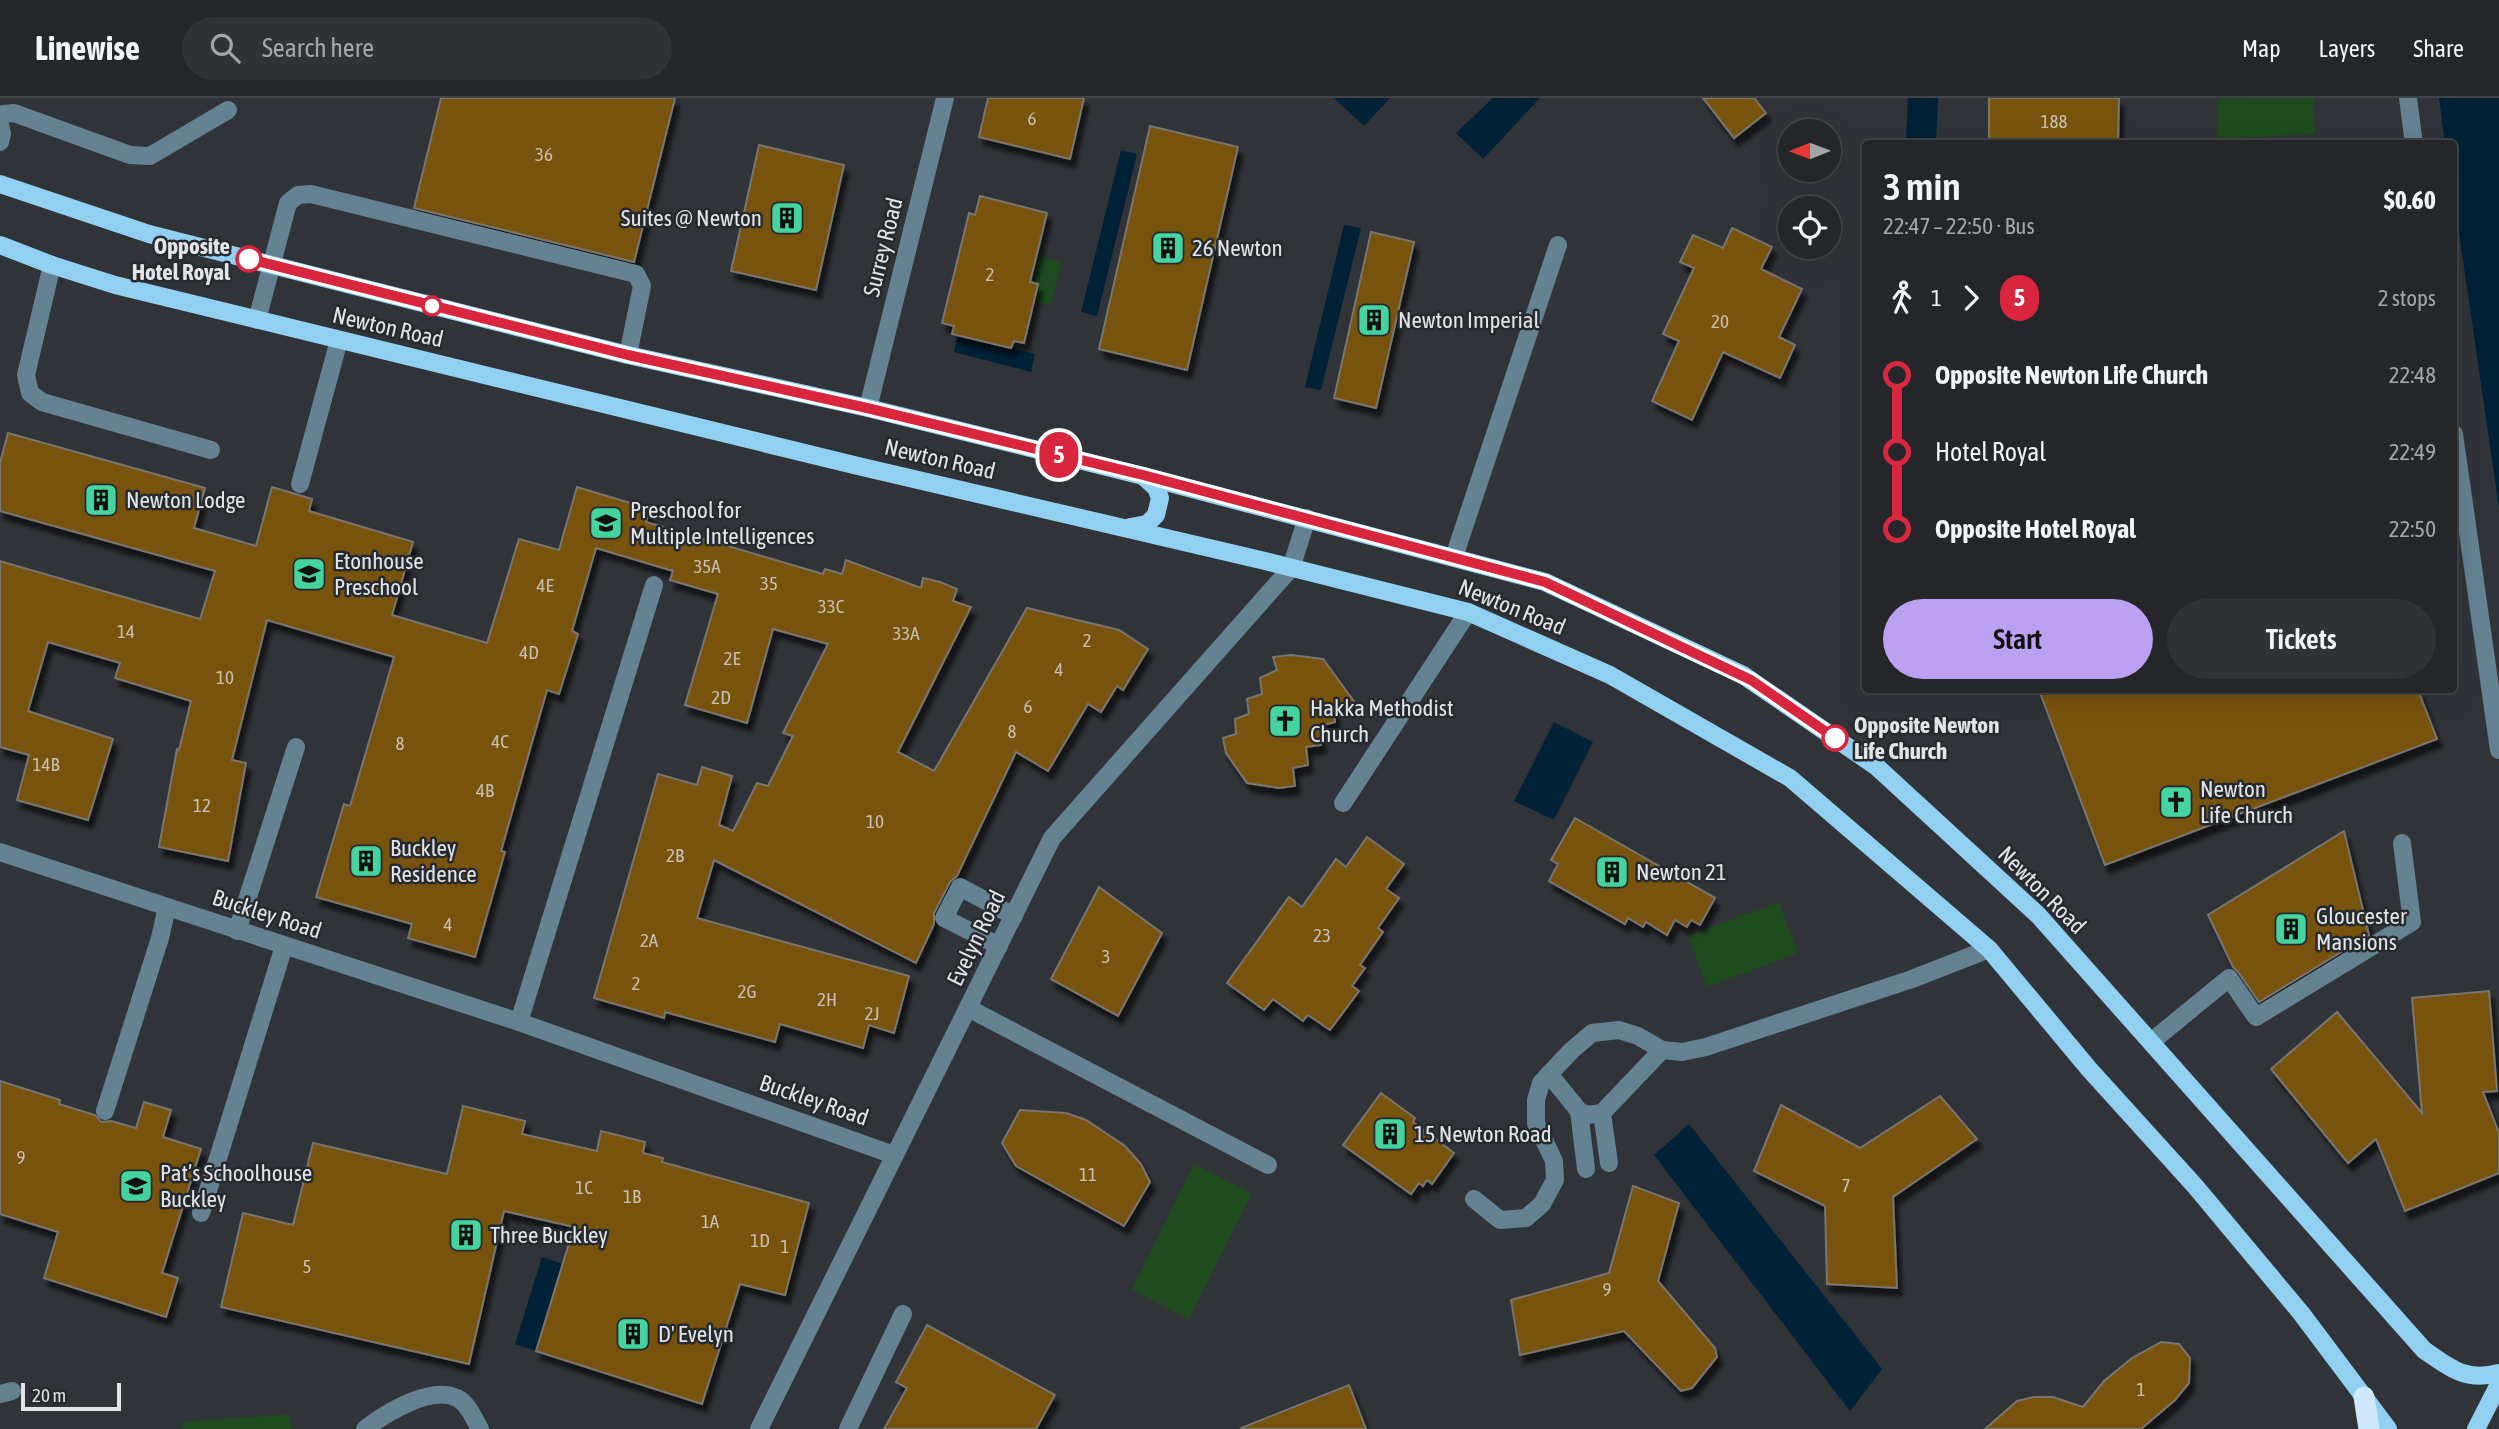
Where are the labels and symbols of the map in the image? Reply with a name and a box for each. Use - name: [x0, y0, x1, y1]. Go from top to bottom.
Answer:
- house number: 6: [1028, 107, 1037, 129]
- house number: 188: [2041, 110, 2067, 132]
- north arrow: [1778, 119, 1841, 182]
- house number: 36: [535, 143, 553, 165]
- street label: Surrey Road: [858, 195, 908, 299]
- building icon: Suites @ Newton: [768, 199, 806, 237]
- place label: Suites @ Newton: [621, 205, 762, 231]
- building icon: 26 Newton: [1149, 229, 1187, 267]
- place label: Opposite Hotel Royal: [132, 233, 231, 285]
- place label: 26 Newton: [1192, 235, 1283, 261]
- marker: Opposite Hotel Royal: [236, 246, 262, 272]
- house number: 2: [986, 263, 994, 285]
- unlabelled marker: [422, 296, 442, 316]
- building icon: Newton Imperial: [1355, 301, 1393, 339]
- street label: Newton Road: [330, 302, 446, 352]
- place label: Newton Imperial: [1398, 307, 1540, 333]
- house number: 20: [1711, 310, 1729, 332]
- line badge: 5: [1036, 432, 1082, 478]
- street label: Newton Road: [882, 434, 998, 484]
- building icon: Newton Lodge: [82, 481, 120, 519]
- place label: Newton Lodge: [126, 487, 246, 513]
- place label: Preschool for Multiple Intelligences: [630, 497, 814, 549]
- school or university icon: Preschool for Multiple Intelligences: [587, 504, 625, 542]
- place label: Etonhouse Preschool: [334, 548, 424, 600]
- school or university icon: Etonhouse Preschool: [290, 555, 328, 593]
- house number: 35A: [693, 555, 721, 577]
- house number: 35: [760, 572, 778, 594]
- house number: 4E: [536, 574, 554, 596]
- street label: Newton Road: [1455, 574, 1569, 640]
- house number: 33C: [818, 595, 845, 617]
- house number: 14: [117, 620, 135, 642]
- house number: 33A: [892, 622, 920, 644]
- house number: 2: [1083, 629, 1091, 651]
- house number: 4D: [519, 641, 539, 663]
- house number: 2E: [723, 647, 741, 669]
- house number: 4: [1055, 658, 1064, 680]
- house number: 10: [216, 666, 234, 688]
- house number: 2D: [711, 686, 731, 708]
- house number: 6: [1024, 695, 1033, 717]
- place label: Hakka Methodist Church: [1310, 695, 1454, 747]
- church icon: Hakka Methodist Church: [1266, 702, 1304, 740]
- place label: Opposite Newton Life Church: [1854, 712, 1999, 764]
- house number: 8: [1008, 720, 1017, 742]
- marker: Opposite Newton Life Church: [1822, 725, 1848, 751]
- house number: 4C: [491, 730, 509, 752]
- house number: 8: [396, 732, 405, 754]
- house number: 14B: [33, 753, 59, 775]
- place label: Newton Life Church: [2200, 776, 2293, 828]
- house number: 4B: [476, 779, 494, 801]
- church icon: Newton Life Church: [2157, 783, 2195, 821]
- house number: 12: [193, 794, 211, 816]
- house number: 10: [866, 810, 884, 832]
- place label: Buckley Residence: [390, 835, 477, 887]
- street label: Newton Road: [1993, 841, 2091, 939]
- building icon: Buckley Residence: [347, 842, 385, 880]
- house number: 2B: [666, 844, 684, 866]
- building icon: Newton 21: [1593, 853, 1631, 891]
- place label: Newton 21: [1636, 859, 1727, 885]
- street label: Buckley Road: [209, 884, 325, 944]
- street label: Evelyn Road: [942, 886, 1010, 990]
- place label: Gloucester Mansions: [2316, 903, 2408, 955]
- building icon: Gloucester Mansions: [2272, 910, 2310, 948]
- house number: 4: [444, 913, 453, 935]
- house number: 23: [1313, 924, 1331, 946]
- house number: 2A: [640, 929, 659, 951]
- house number: 3: [1102, 945, 1110, 967]
- house number: 2: [632, 972, 640, 994]
- house number: 2G: [737, 980, 757, 1002]
- house number: 2H: [817, 988, 837, 1010]
- house number: 2J: [864, 1002, 880, 1024]
- street label: Buckley Road: [756, 1069, 872, 1131]
- building icon: 15 Newton Road: [1371, 1115, 1409, 1153]
- place label: 15 Newton Road: [1414, 1121, 1552, 1147]
- house number: 9: [17, 1146, 26, 1168]
- place label: Pat’s Schoolhouse Buckley: [160, 1160, 312, 1212]
- house number: 11: [1079, 1163, 1097, 1185]
- school or university icon: Pat’s Schoolhouse Buckley: [117, 1167, 155, 1205]
- house number: 7: [1842, 1174, 1850, 1196]
- house number: 1C: [575, 1176, 593, 1198]
- house number: 1B: [623, 1185, 641, 1207]
- house number: 1A: [701, 1210, 720, 1232]
- building icon: Three Buckley: [447, 1216, 485, 1254]
- place label: Three Buckley: [490, 1222, 608, 1248]
- house number: 1D: [750, 1229, 770, 1251]
- house number: 1: [781, 1235, 789, 1257]
- house number: 5: [303, 1255, 311, 1277]
- house number: 9: [1603, 1278, 1612, 1300]
- building icon: D' Evelyn: [614, 1315, 652, 1353]
- place label: D' Evelyn: [658, 1321, 734, 1347]
- house number: 1: [2137, 1378, 2145, 1400]
- scale bar: [21, 1380, 121, 1412]

